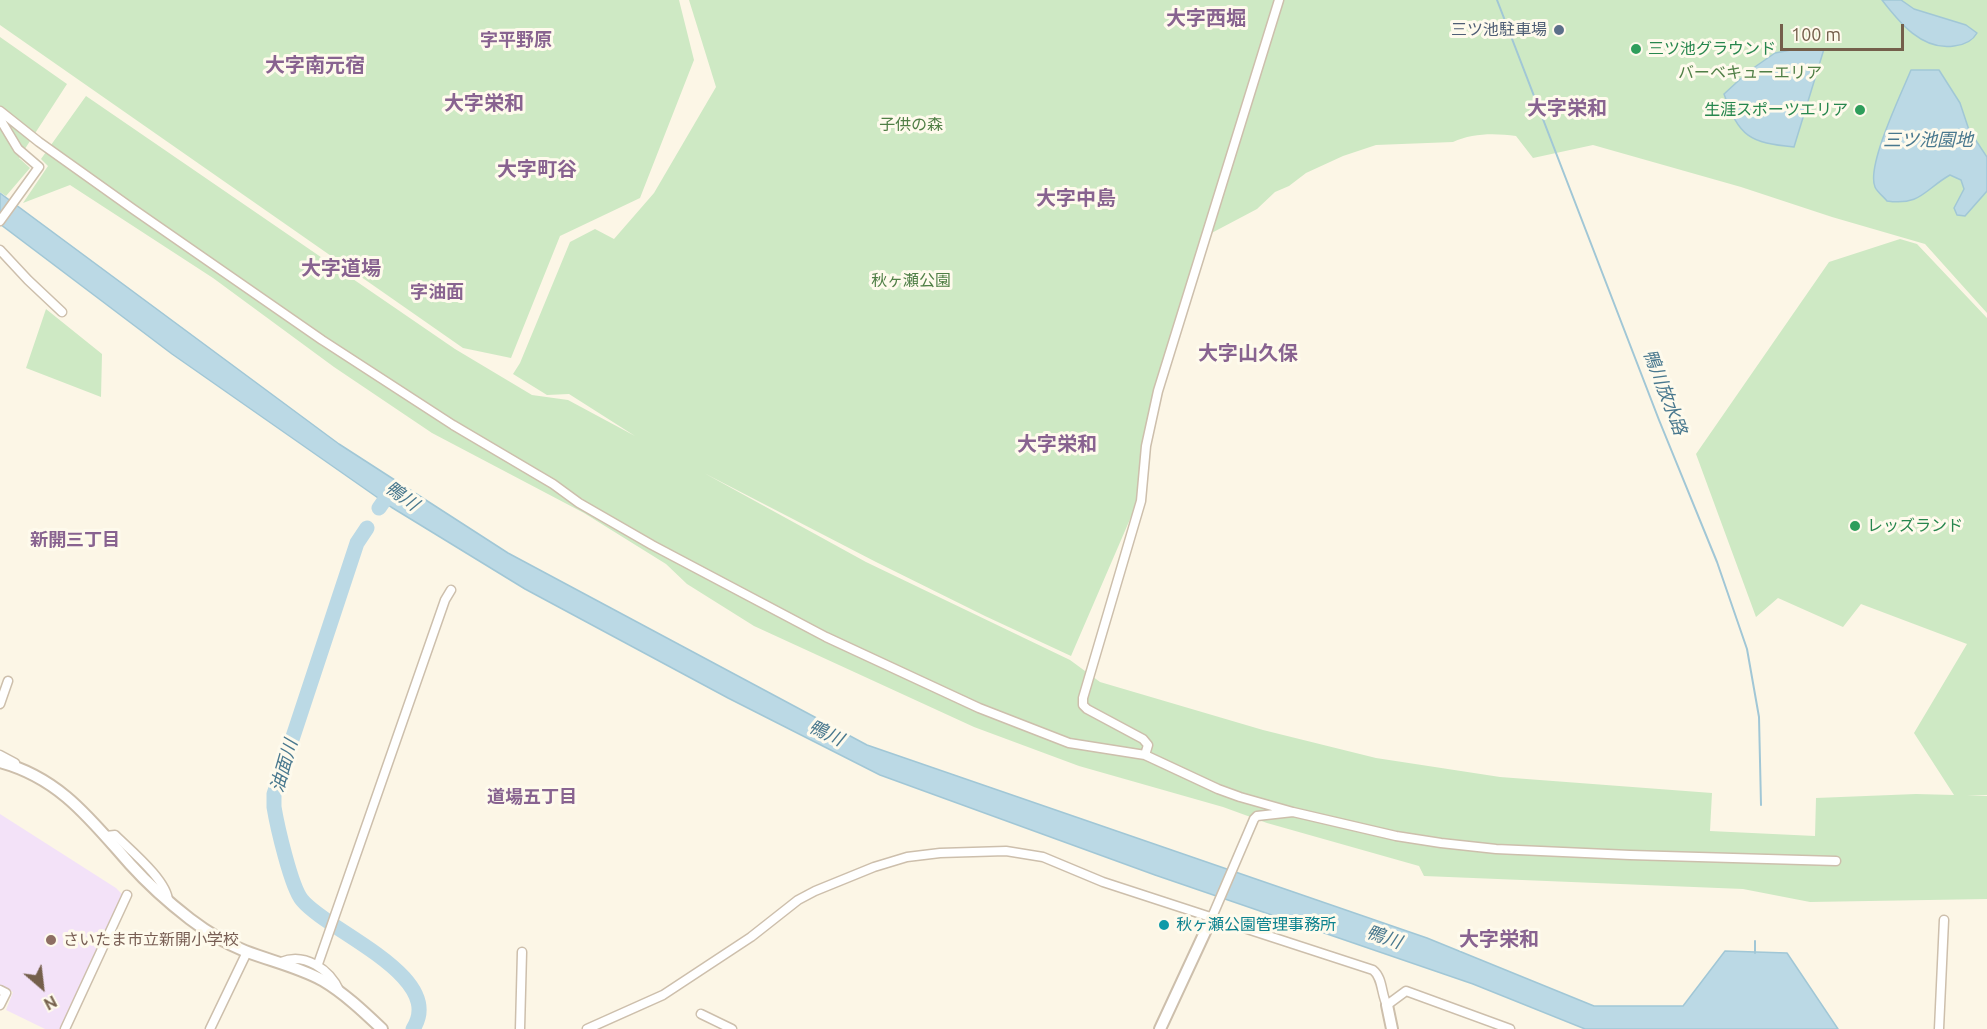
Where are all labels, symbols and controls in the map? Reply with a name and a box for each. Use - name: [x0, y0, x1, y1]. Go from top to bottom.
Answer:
- district label: 大字西堀: [1166, 6, 1246, 30]
- scale bar: [1783, 12, 1908, 50]
- place label: 三ツ池駐車場: [1451, 20, 1547, 40]
- marker: 三ツ池駐車場: [1552, 23, 1566, 37]
- text: 100 m: [1791, 24, 1841, 44]
- district label: 字平野原: [480, 29, 552, 51]
- place label: 三ツ池グラウンド: [1648, 39, 1776, 59]
- marker: 三ツ池グラウンド: [1629, 42, 1643, 56]
- district label: 大字南元宿: [265, 53, 365, 77]
- park label: バーベキューエリア: [1678, 63, 1822, 83]
- district label: 大字栄和: [444, 91, 524, 115]
- district label: 大字栄和: [1527, 96, 1607, 120]
- place label: 生涯スポーツエリア: [1704, 100, 1848, 120]
- marker: 生涯スポーツエリア: [1853, 103, 1867, 117]
- park label: 子供の森: [879, 115, 943, 135]
- water label: 三ツ池園地: [1883, 129, 1973, 151]
- district label: 大字町谷: [497, 157, 577, 181]
- district label: 大字中島: [1036, 186, 1116, 210]
- district label: 大字道場: [301, 256, 381, 280]
- park label: 秋ヶ瀬公園: [871, 271, 951, 291]
- district label: 字油面: [410, 281, 464, 303]
- district label: 大字山久保: [1198, 341, 1298, 365]
- water label: 鴨川放水路: [1639, 346, 1691, 438]
- district label: 大字栄和: [1017, 432, 1097, 456]
- water label: 鴨川: [381, 477, 423, 515]
- place label: レッズランド: [1867, 516, 1963, 536]
- marker: レッズランド: [1848, 519, 1862, 533]
- district label: 新開三丁目: [30, 529, 120, 551]
- water label: 鴨川: [805, 716, 847, 750]
- water label: 油面川: [266, 737, 302, 795]
- district label: 道場五丁目: [487, 786, 577, 808]
- place label: 秋ヶ瀬公園管理事務所: [1176, 915, 1336, 935]
- marker: 秋ヶ瀬公園管理事務所: [1157, 918, 1171, 932]
- water label: 鴨川: [1363, 921, 1405, 953]
- district label: 大字栄和: [1459, 927, 1539, 951]
- place label: さいたま市立新開小学校: [63, 930, 239, 950]
- marker: さいたま市立新開小学校: [44, 933, 58, 947]
- north arrow: [12, 957, 72, 1017]
- text: N: [41, 992, 60, 1014]

